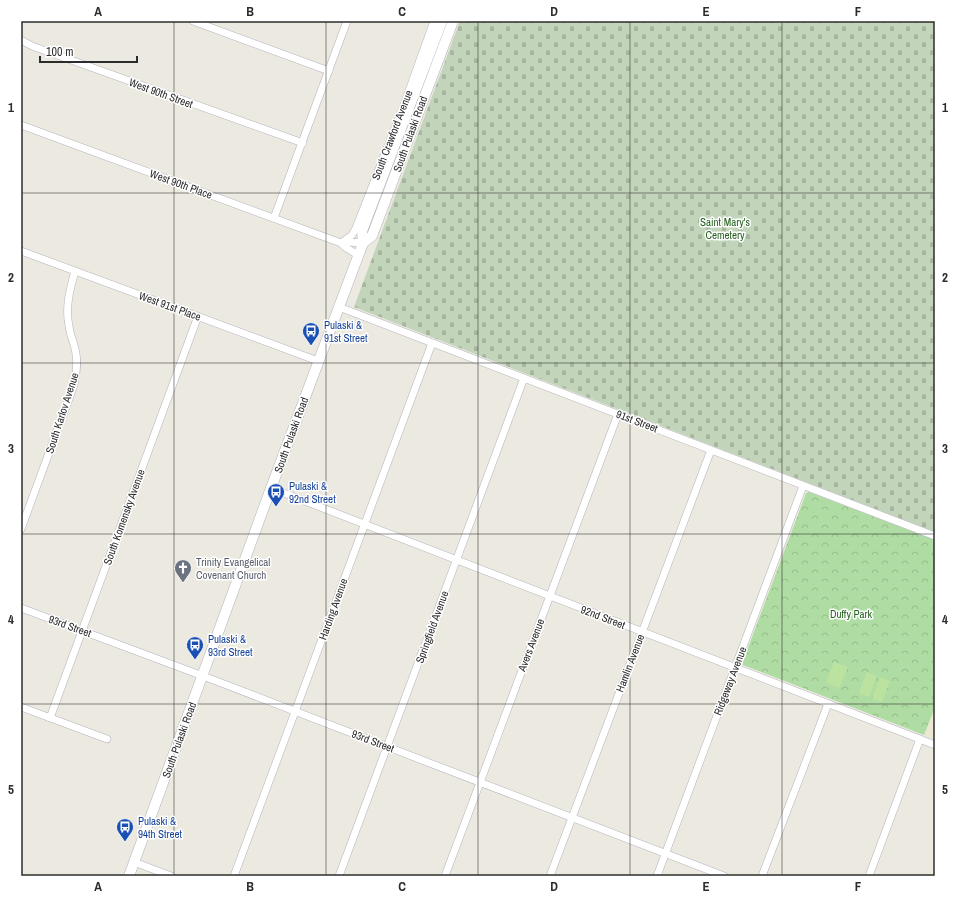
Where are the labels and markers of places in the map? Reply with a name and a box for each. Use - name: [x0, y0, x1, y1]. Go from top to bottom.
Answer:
- place label: Pulaski & 91st Street: [324, 318, 368, 345]
- bus stop icon: Pulaski & 91st Street: [301, 321, 321, 346]
- place label: Pulaski & 92nd Street: [289, 479, 336, 506]
- bus stop icon: Pulaski & 92nd Street: [266, 482, 286, 507]
- place label: Trinity Evangelical Covenant Church: [196, 555, 270, 582]
- church icon: Trinity Evangelical Covenant Church: [173, 558, 193, 583]
- place label: Pulaski & 93rd Street: [208, 632, 253, 659]
- bus stop icon: Pulaski & 93rd Street: [185, 635, 205, 660]
- place label: Pulaski & 94th Street: [138, 814, 183, 841]
- bus stop icon: Pulaski & 94th Street: [115, 817, 135, 842]

